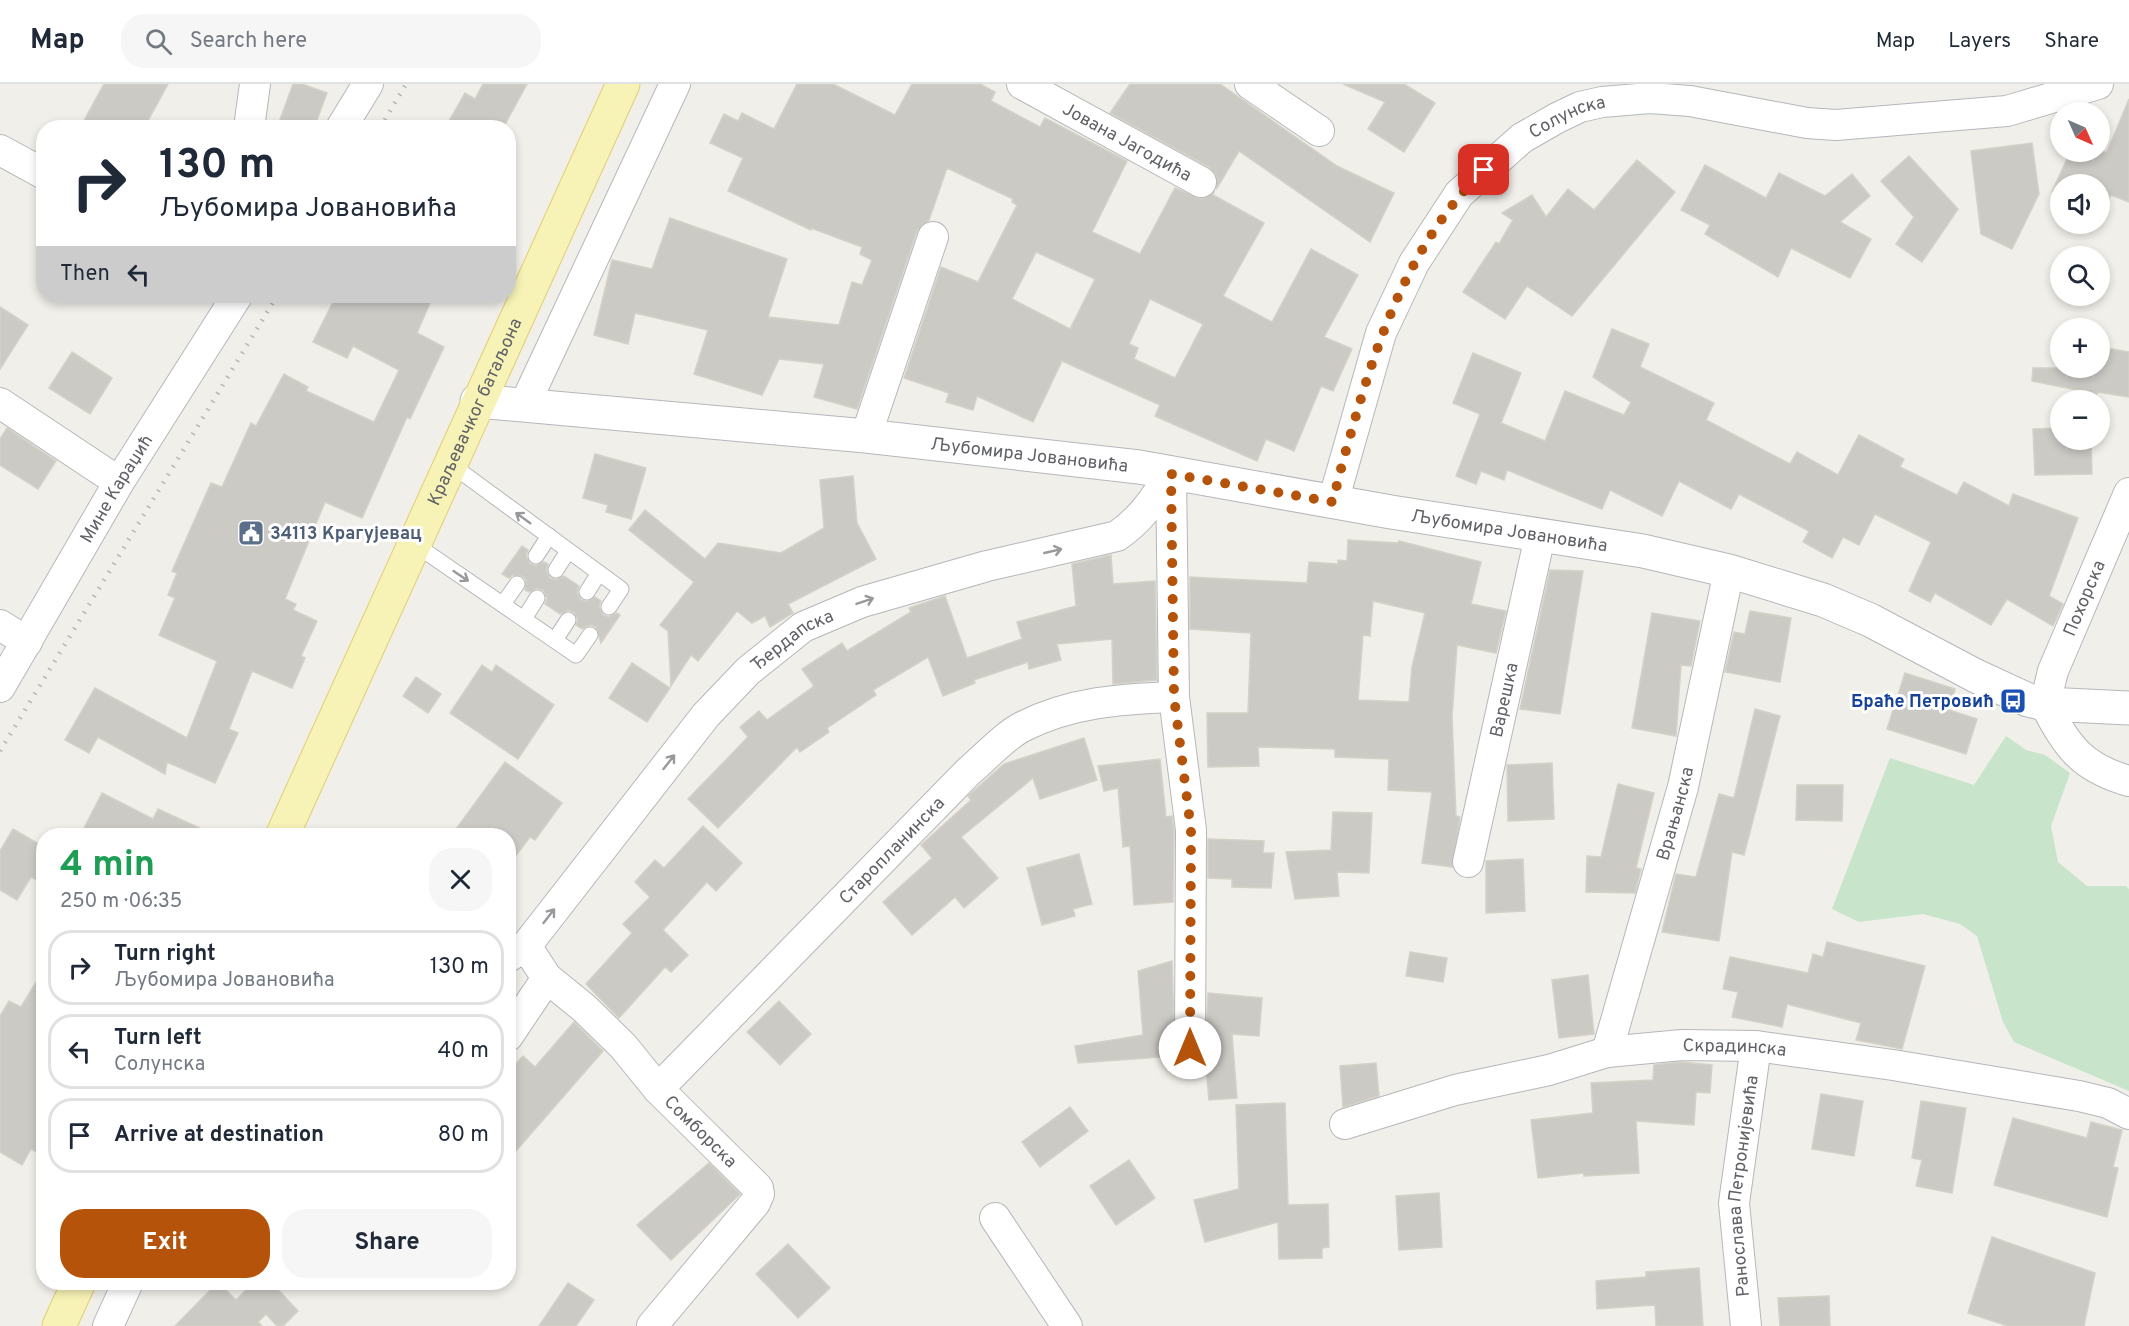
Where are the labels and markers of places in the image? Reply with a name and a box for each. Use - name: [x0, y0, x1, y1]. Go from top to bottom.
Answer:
- pin: [1458, 144, 1509, 195]
- public building icon: 34113 Крагујевац: [236, 518, 266, 548]
- place label: 34113 Крагујевац: [270, 523, 422, 546]
- bus stop icon: Браће Петровић: [1998, 686, 2028, 716]
- place label: Браће Петровић: [1851, 691, 1994, 714]

